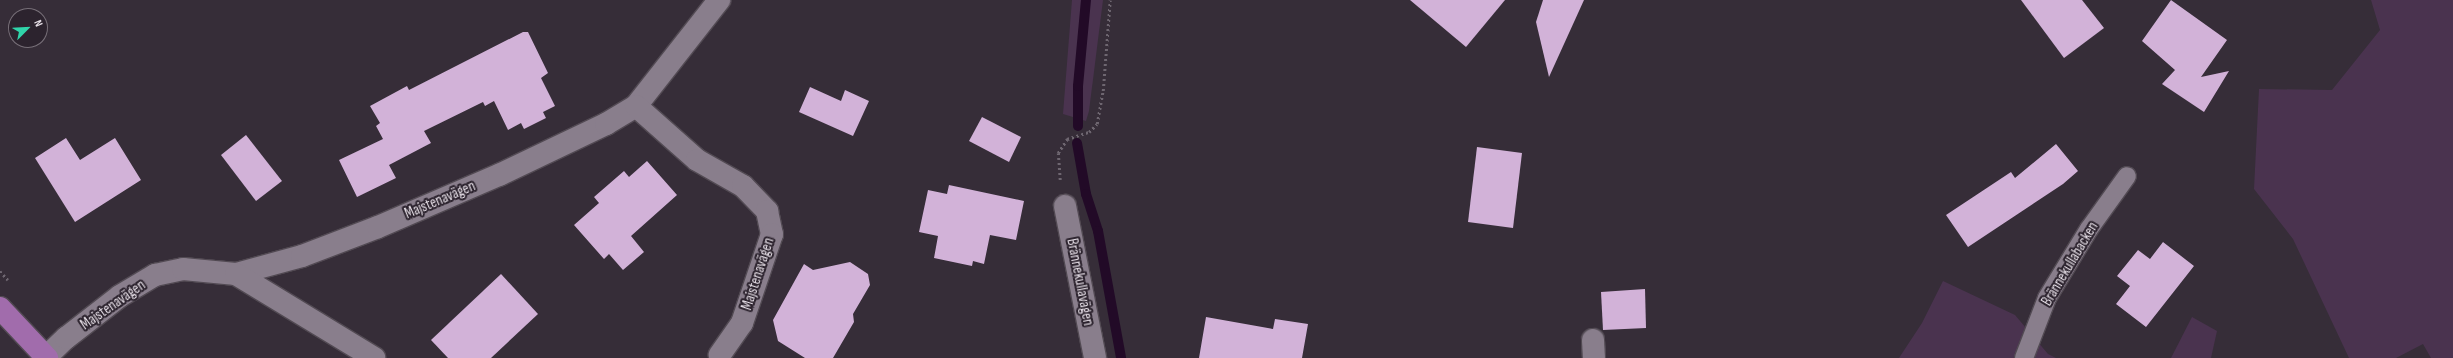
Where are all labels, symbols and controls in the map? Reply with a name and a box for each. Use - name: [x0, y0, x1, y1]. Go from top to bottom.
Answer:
- north arrow: [8, 8, 48, 48]
- text: N: [31, 18, 46, 29]
- street label: Majstenavägen: [402, 177, 478, 223]
- street label: Brännekullabacken: [2038, 219, 2102, 309]
- street label: Majstenavägen: [738, 236, 778, 312]
- street label: Brännekullavägen: [1063, 237, 1097, 327]
- street label: Majstenavägen: [77, 276, 149, 334]

